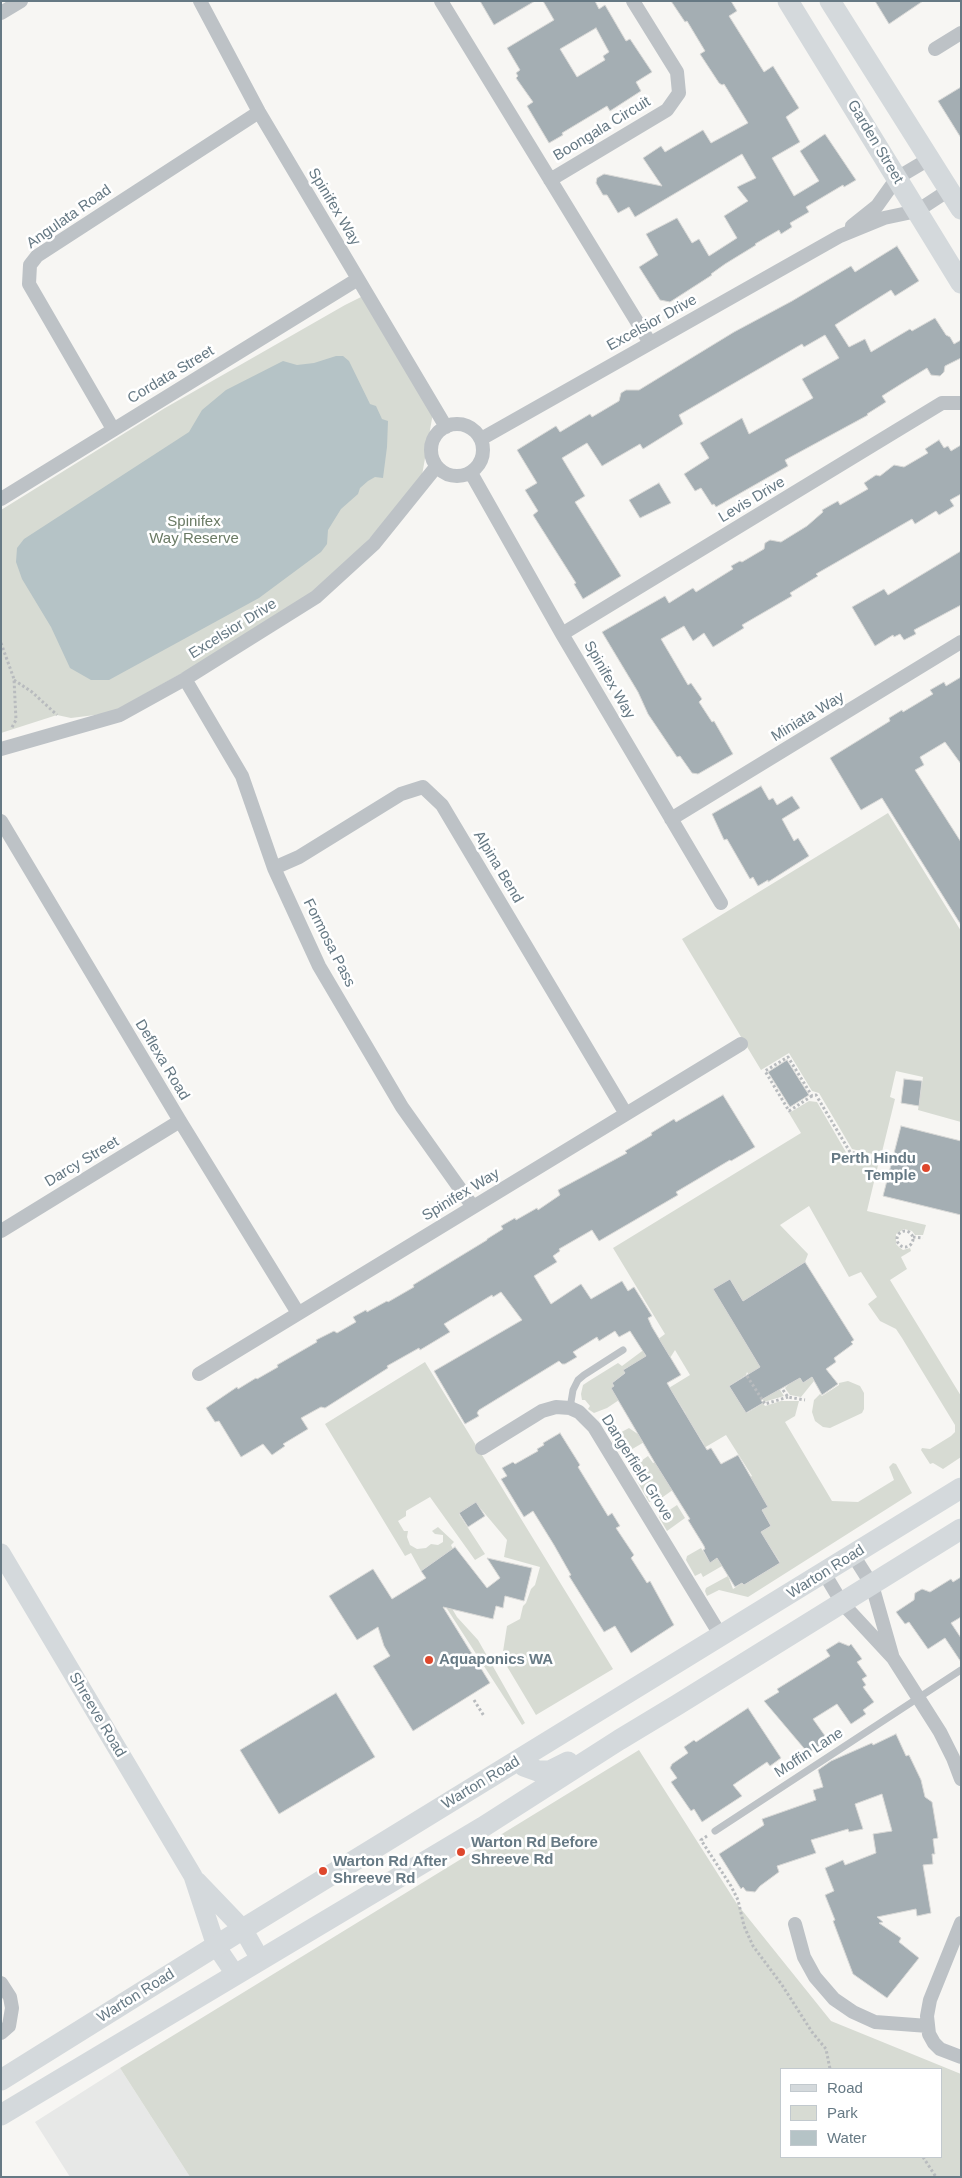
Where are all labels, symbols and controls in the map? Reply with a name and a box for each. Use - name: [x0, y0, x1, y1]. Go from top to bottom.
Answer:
- street label: Boongala Circuit: [550, 93, 654, 165]
- street label: Garden Street: [843, 97, 907, 187]
- street label: Spinifex Way: [304, 165, 364, 249]
- street label: Angulata Road: [23, 181, 115, 253]
- street label: Excelsior Drive: [604, 291, 700, 355]
- street label: Cordata Street: [125, 342, 217, 408]
- street label: Levis Drive: [716, 473, 788, 527]
- park label: Spinifex Way Reserve: [149, 513, 239, 548]
- street label: Excelsior Drive: [186, 595, 280, 663]
- street label: Spinifex Way: [579, 638, 639, 722]
- street label: Miniata Way: [768, 688, 848, 746]
- street label: Alpina Bend: [469, 828, 527, 906]
- street label: Formosa Pass: [299, 896, 359, 990]
- street label: Deflexa Road: [131, 1016, 193, 1104]
- street label: Darcy Street: [42, 1133, 122, 1191]
- place label: Perth Hindu Temple: [831, 1150, 916, 1185]
- marker: Perth Hindu Temple: [920, 1162, 932, 1174]
- street label: Spinifex Way: [419, 1165, 503, 1225]
- street label: Dangerfield Grove: [597, 1412, 677, 1524]
- street label: Warton Road: [784, 1541, 868, 1603]
- place label: Aquaponics WA: [439, 1651, 553, 1669]
- marker: Aquaponics WA: [423, 1654, 435, 1666]
- street label: Shreeve Road: [65, 1669, 129, 1761]
- street label: Moffin Lane: [771, 1724, 847, 1782]
- street label: Warton Road: [439, 1753, 523, 1813]
- place label: Warton Rd Before Shreeve Rd: [471, 1834, 598, 1869]
- marker: Warton Rd Before Shreeve Rd: [455, 1846, 467, 1858]
- place label: Warton Rd After Shreeve Rd: [333, 1853, 447, 1888]
- marker: Warton Rd After Shreeve Rd: [317, 1865, 329, 1877]
- street label: Warton Road: [94, 1965, 178, 2027]
- legend: [780, 2068, 942, 2158]
- text: Road: [827, 2079, 863, 2096]
- text: Park: [827, 2104, 858, 2121]
- text: Water: [827, 2129, 866, 2146]

